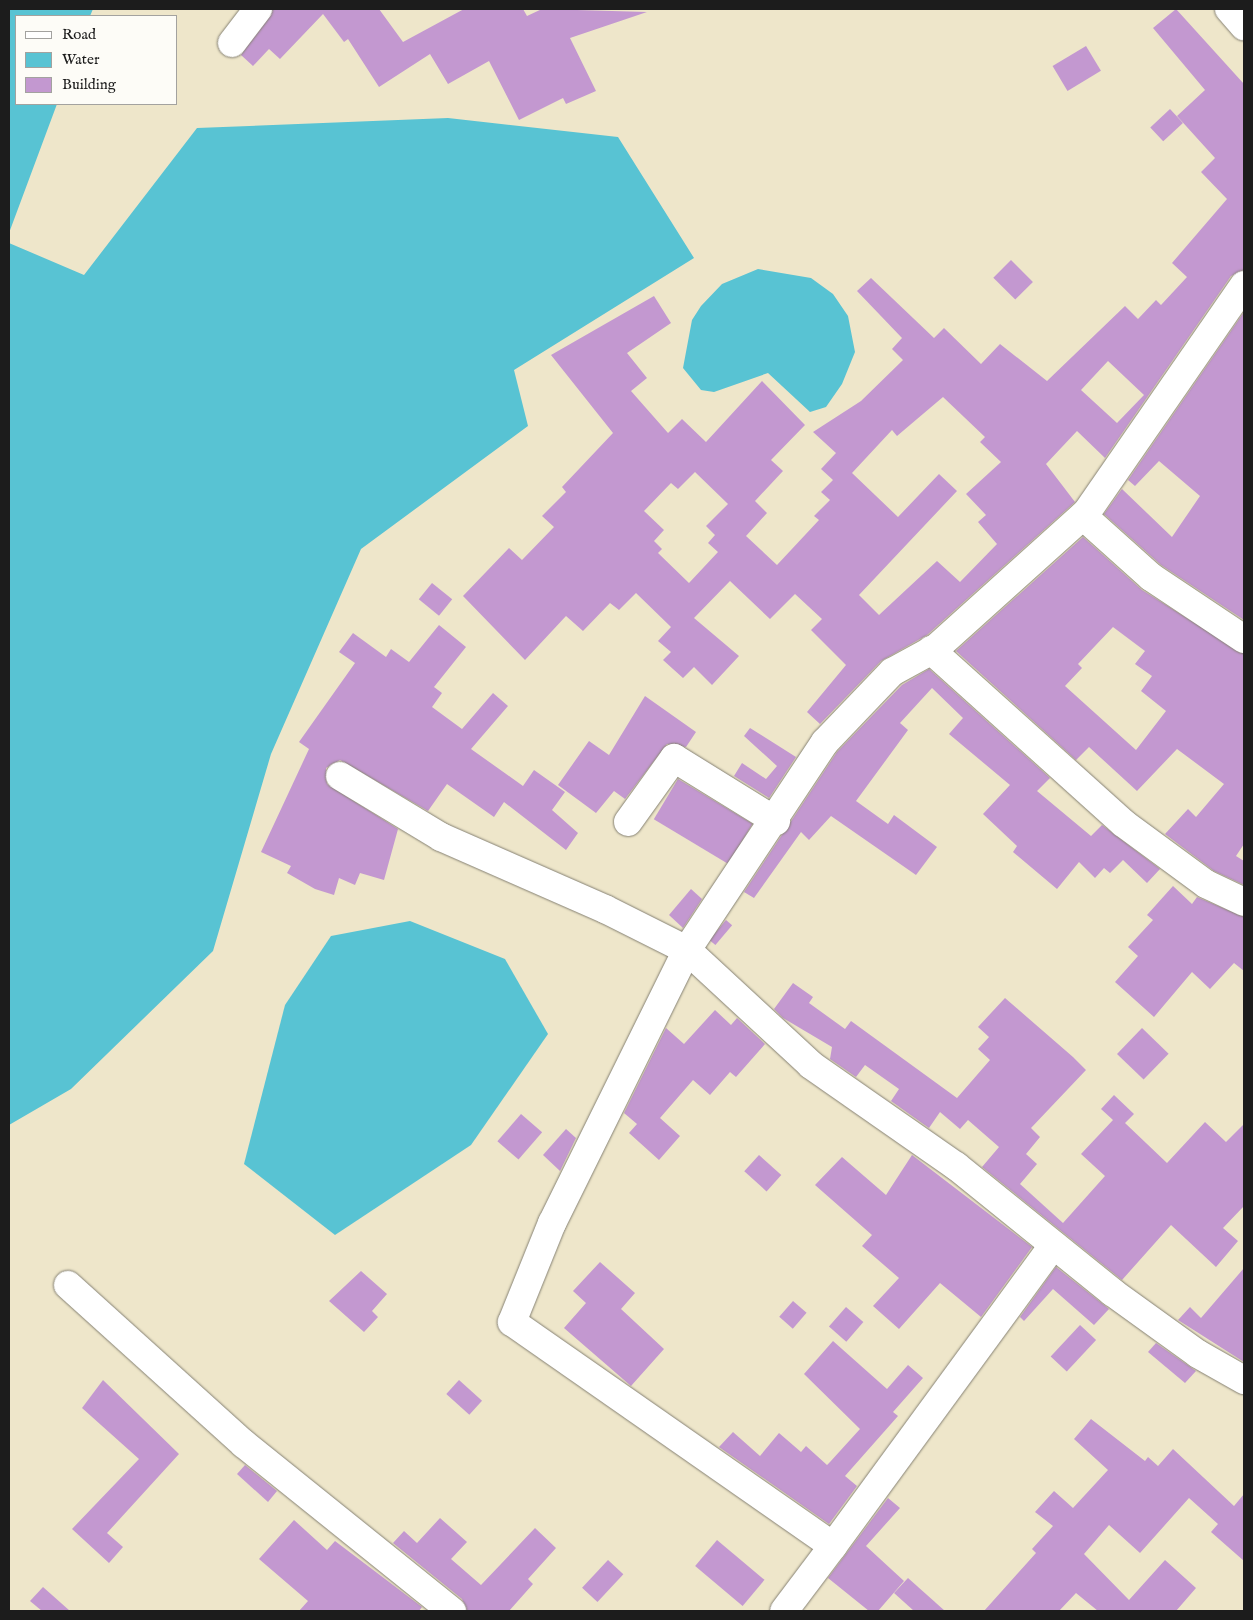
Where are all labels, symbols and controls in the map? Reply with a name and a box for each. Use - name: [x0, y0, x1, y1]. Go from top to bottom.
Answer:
- legend: [15, 15, 178, 105]
- text: Road: [62, 25, 96, 44]
- text: Water: [62, 50, 99, 69]
- text: Building: [62, 75, 116, 94]

